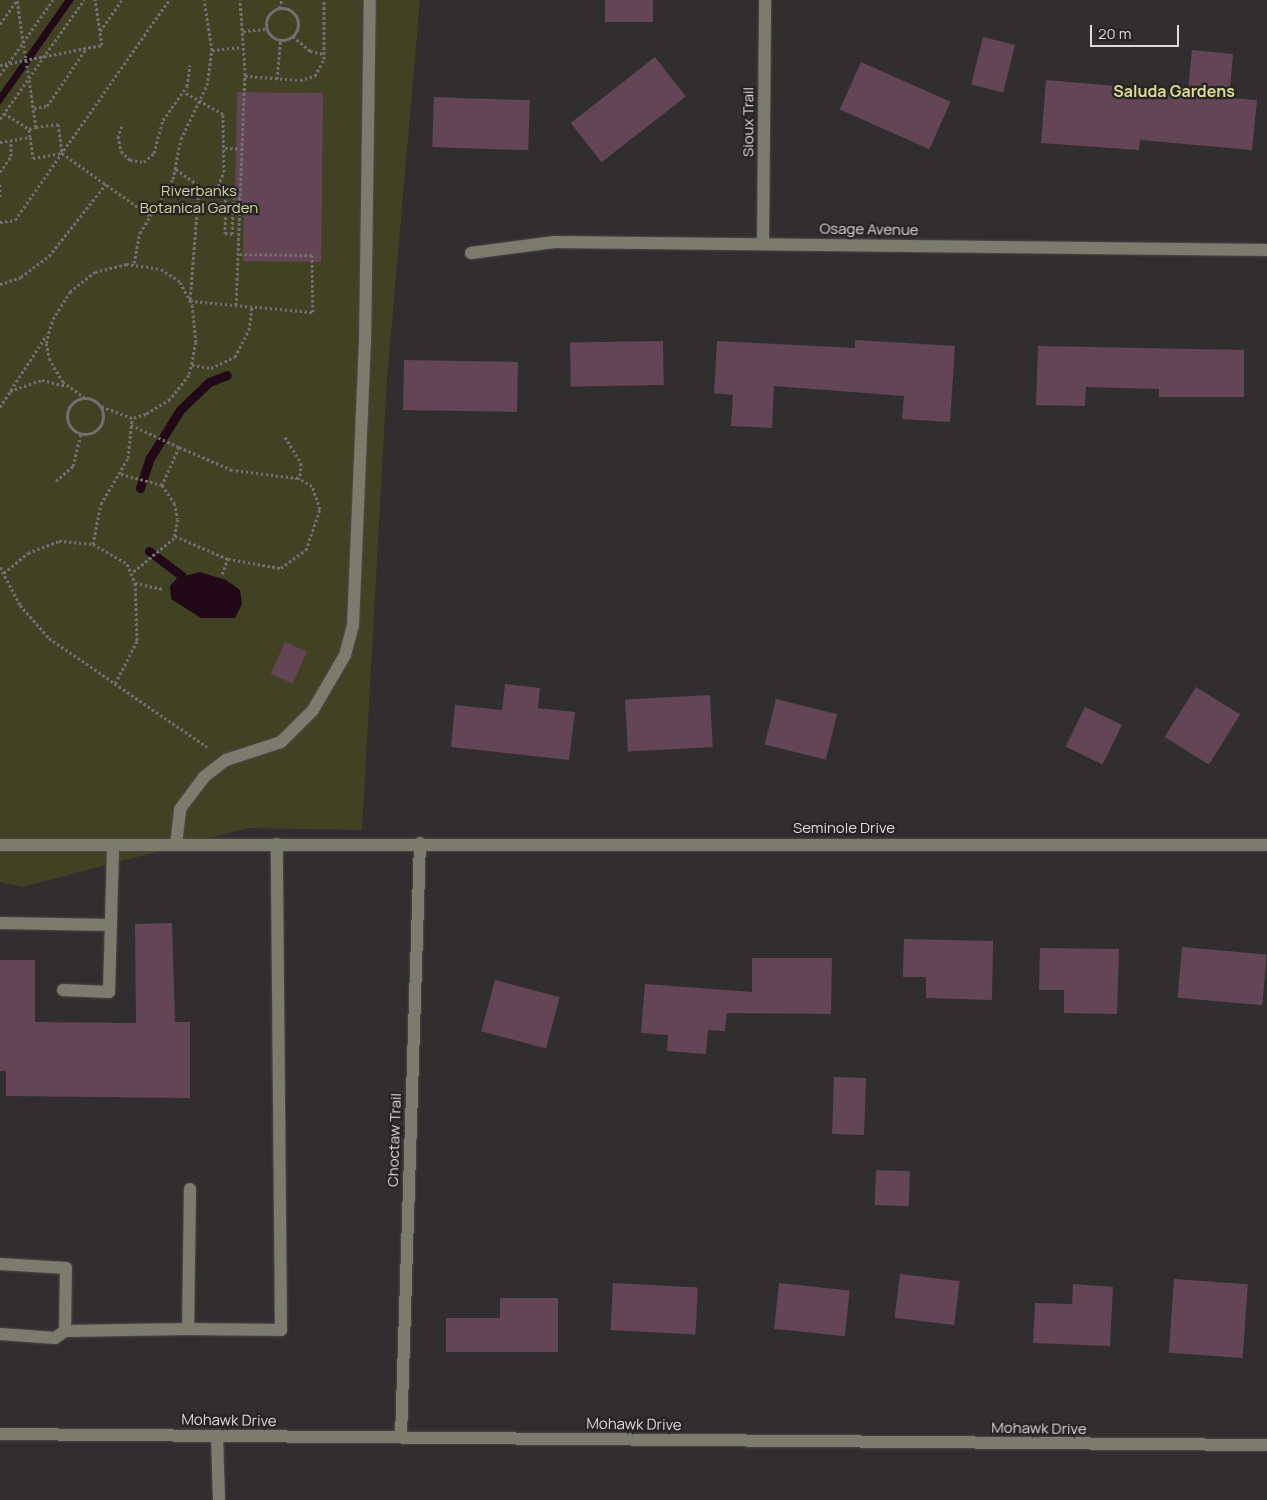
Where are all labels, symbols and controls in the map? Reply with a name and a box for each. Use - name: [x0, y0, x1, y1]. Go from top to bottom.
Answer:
- scale bar: [1092, 15, 1181, 47]
- text: 20 m: [1098, 23, 1131, 44]
- district label: Saluda Gardens: [1113, 81, 1235, 101]
- street label: Sioux Trail: [739, 87, 757, 157]
- park label: Riverbanks Botanical Garden: [140, 181, 258, 216]
- street label: Osage Avenue: [819, 219, 919, 239]
- street label: Seminole Drive: [793, 819, 895, 837]
- street label: Choctaw Trail: [383, 1093, 405, 1187]
- street label: Mohawk Drive: [181, 1410, 277, 1430]
- street label: Mohawk Drive: [586, 1414, 682, 1434]
- street label: Mohawk Drive: [991, 1418, 1087, 1438]

